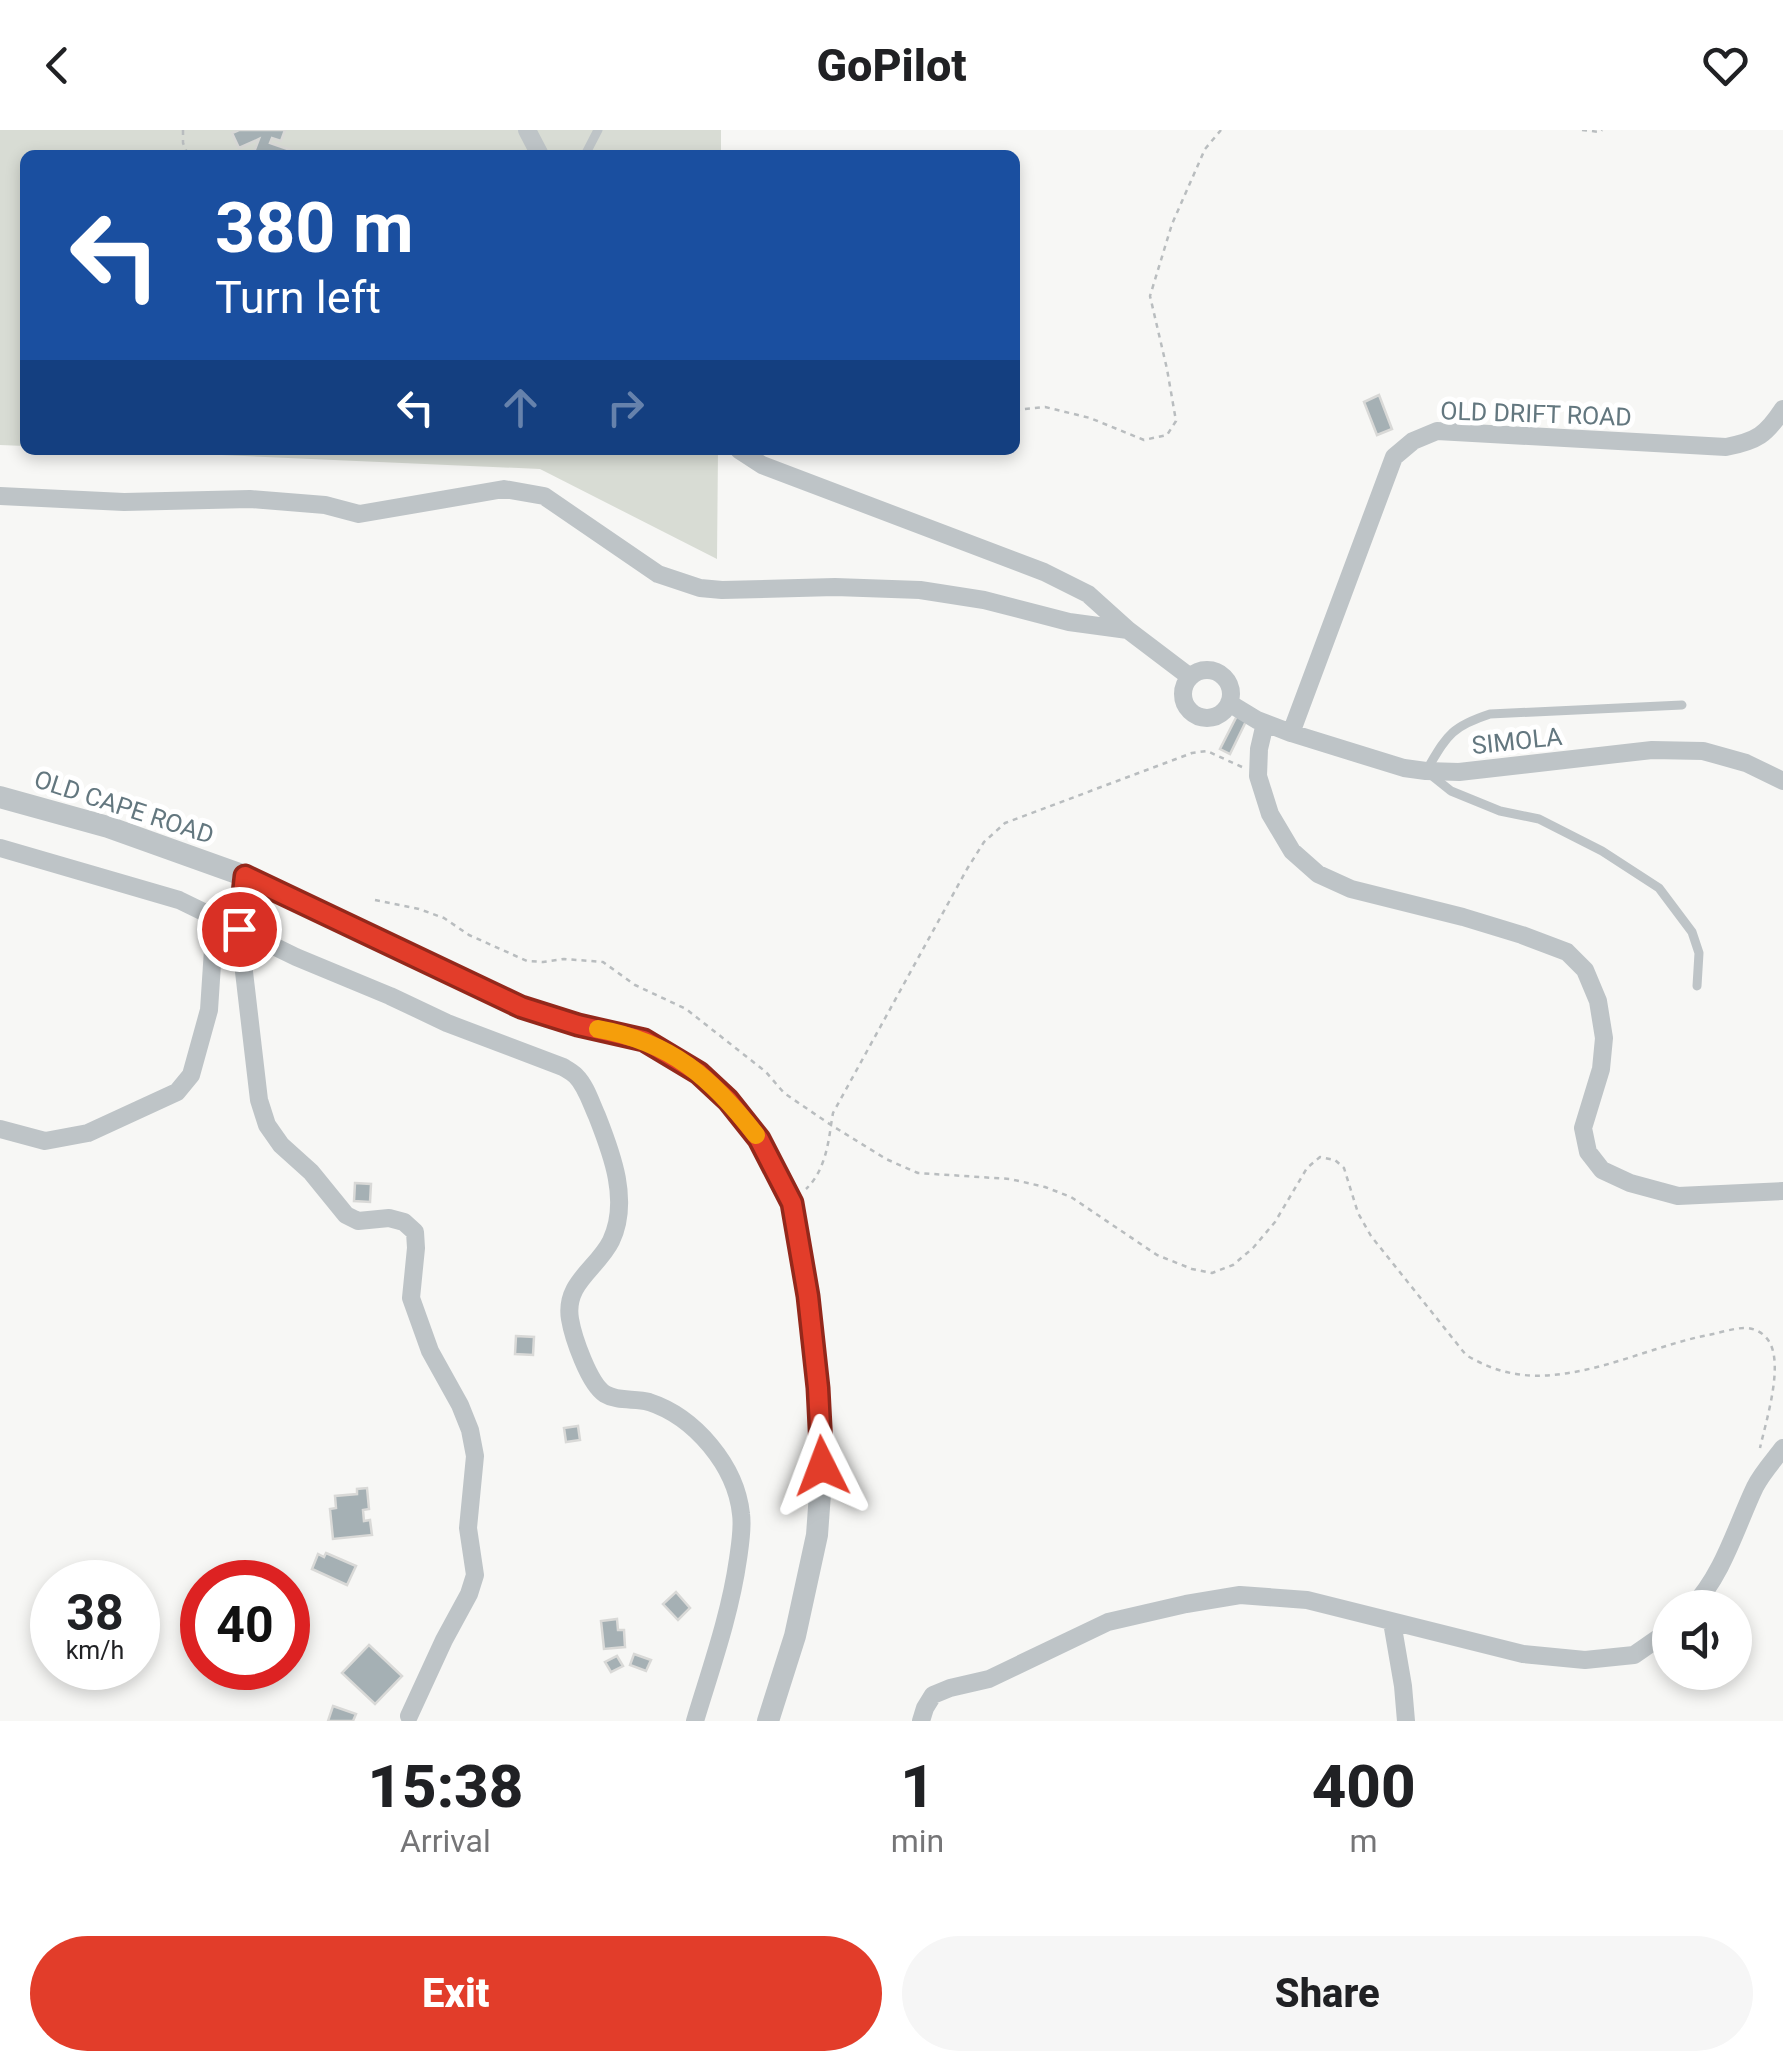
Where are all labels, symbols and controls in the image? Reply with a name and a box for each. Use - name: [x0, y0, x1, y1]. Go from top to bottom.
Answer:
- icon: back: [30, 38, 85, 93]
- icon: heart: [1698, 38, 1753, 93]
- text: GoPilot: [816, 39, 967, 92]
- text: 380 m: [215, 187, 414, 269]
- icon: left: [50, 190, 180, 320]
- text: Turn left: [215, 271, 381, 324]
- icon: left: [388, 380, 443, 435]
- icon: ahead: [493, 380, 548, 435]
- icon: right: [598, 380, 653, 435]
- street label: OLD DRIFT ROAD: [1440, 396, 1632, 432]
- street label: SIMOLA: [1470, 722, 1564, 760]
- street label: OLD CAPE ROAD: [31, 764, 217, 850]
- pin: [197, 887, 282, 972]
- icon: arrive: [212, 902, 267, 957]
- position arrow: [770, 1414, 874, 1518]
- speed limit sign: 40: [180, 1560, 310, 1690]
- text: 38: [66, 1584, 124, 1642]
- map controls: [1652, 1590, 1752, 1690]
- button: sound: [1652, 1590, 1752, 1690]
- text: km/h: [66, 1636, 124, 1665]
- text: 15:38: [367, 1751, 523, 1822]
- text: 1: [900, 1751, 935, 1822]
- text: 400: [1312, 1751, 1416, 1822]
- text: Arrival: [400, 1822, 491, 1860]
- text: min: [891, 1822, 944, 1860]
- text: m: [1350, 1822, 1378, 1860]
- button: Exit: [30, 1936, 882, 2051]
- button: Share: [902, 1936, 1753, 2051]

